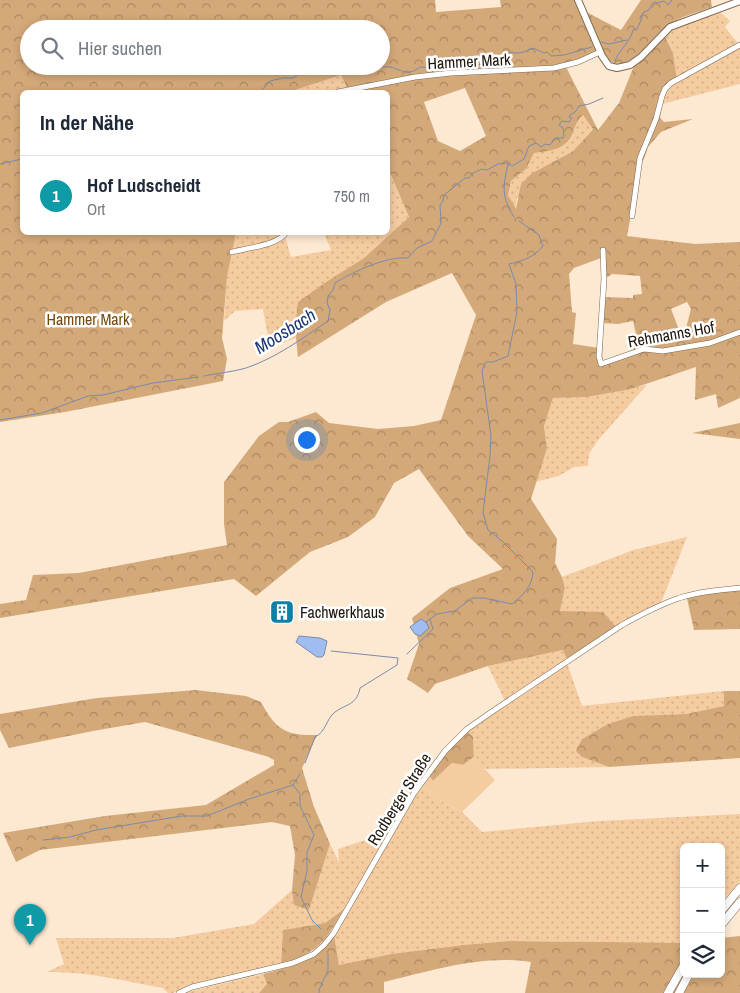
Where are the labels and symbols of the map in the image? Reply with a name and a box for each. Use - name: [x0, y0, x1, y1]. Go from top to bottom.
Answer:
- street label: Hammer Mark: [427, 48, 511, 74]
- water label: Moosbach: [250, 302, 320, 360]
- park label: Hammer Mark: [46, 308, 130, 330]
- street label: Rehmanns Hof: [626, 316, 716, 352]
- your location: [294, 427, 320, 453]
- building icon: Fachwerkhaus: [269, 599, 295, 625]
- place label: Fachwerkhaus: [300, 601, 385, 623]
- street label: Rodberger Straße: [362, 749, 436, 849]
- pin: 1: [14, 904, 46, 945]

